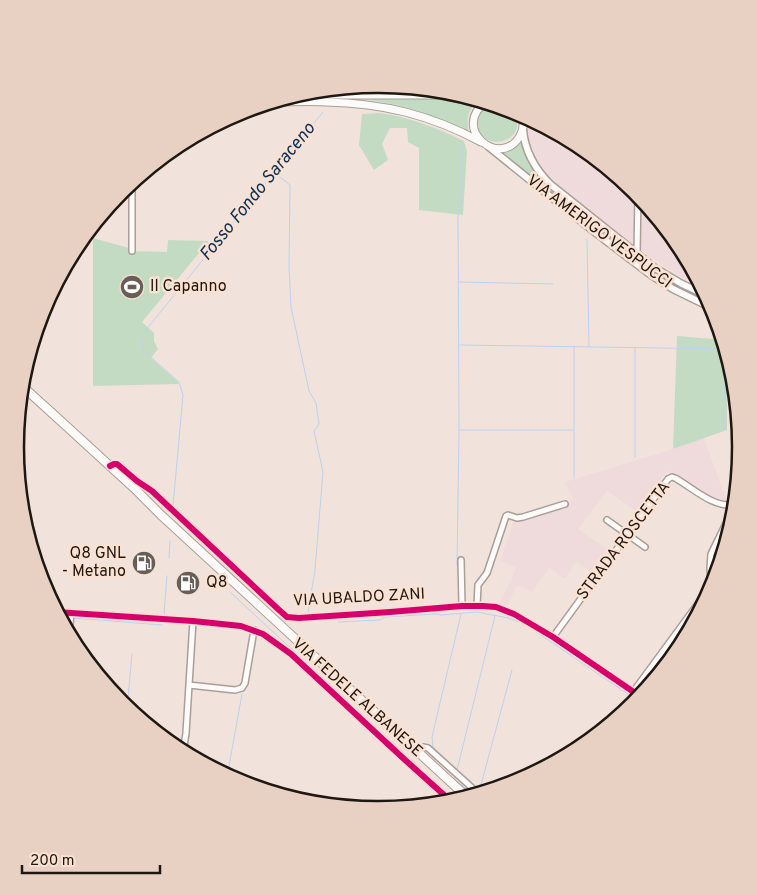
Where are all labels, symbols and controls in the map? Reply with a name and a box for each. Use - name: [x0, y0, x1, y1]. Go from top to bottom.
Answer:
- water label: Fosso Fondo Saraceno: [195, 118, 321, 266]
- street label: VIA AMERIGO VESPUCCI: [522, 171, 676, 293]
- sports icon: Il Capanno: [119, 274, 145, 300]
- place label: Il Capanno: [150, 277, 227, 297]
- street label: STRADA ROSCETTA: [573, 478, 675, 604]
- place label: Q8 GNL - Metano: [62, 544, 126, 582]
- fuel station icon: Q8 GNL - Metano: [131, 550, 157, 576]
- fuel station icon: Q8: [175, 570, 201, 596]
- place label: Q8: [206, 573, 227, 593]
- street label: VIA UBALDO ZANI: [292, 585, 426, 611]
- street label: VIA FEDELE ALBANESE: [288, 634, 426, 762]
- scale bar: [22, 842, 160, 874]
- text: 200 m: [30, 852, 75, 871]

